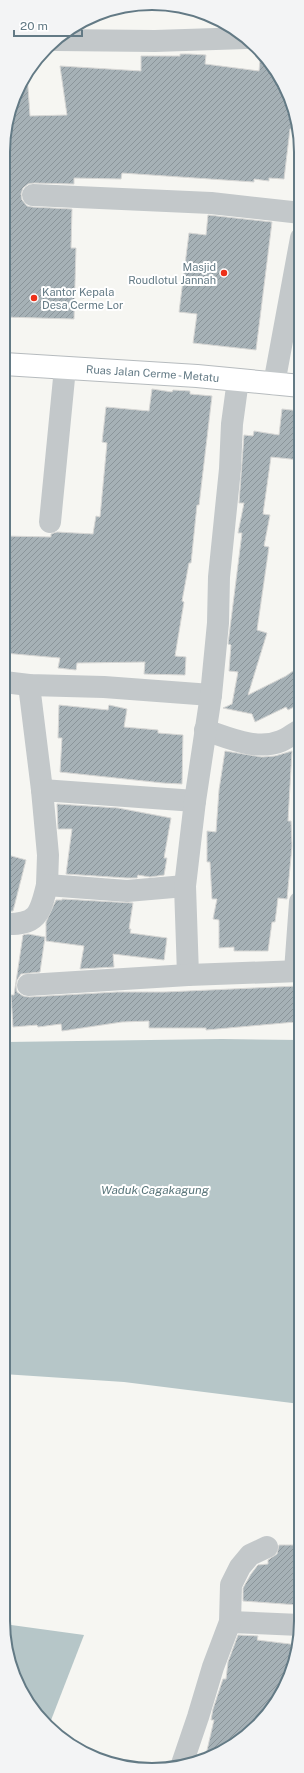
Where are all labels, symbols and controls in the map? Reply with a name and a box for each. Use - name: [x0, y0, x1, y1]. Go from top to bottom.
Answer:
- scale bar: [14, 12, 82, 38]
- text: 20 m: [20, 19, 48, 33]
- place label: Masjid Roudlotul Jannah: [128, 261, 216, 286]
- marker: Masjid Roudlotul Jannah: [219, 268, 229, 278]
- place label: Kantor Kepala Desa Cerme Lor: [42, 286, 123, 311]
- marker: Kantor Kepala Desa Cerme Lor: [29, 293, 39, 303]
- street label: Ruas Jalan Cerme - Metatu: [86, 363, 220, 384]
- water label: Waduk Cagakagung: [101, 1183, 210, 1197]

